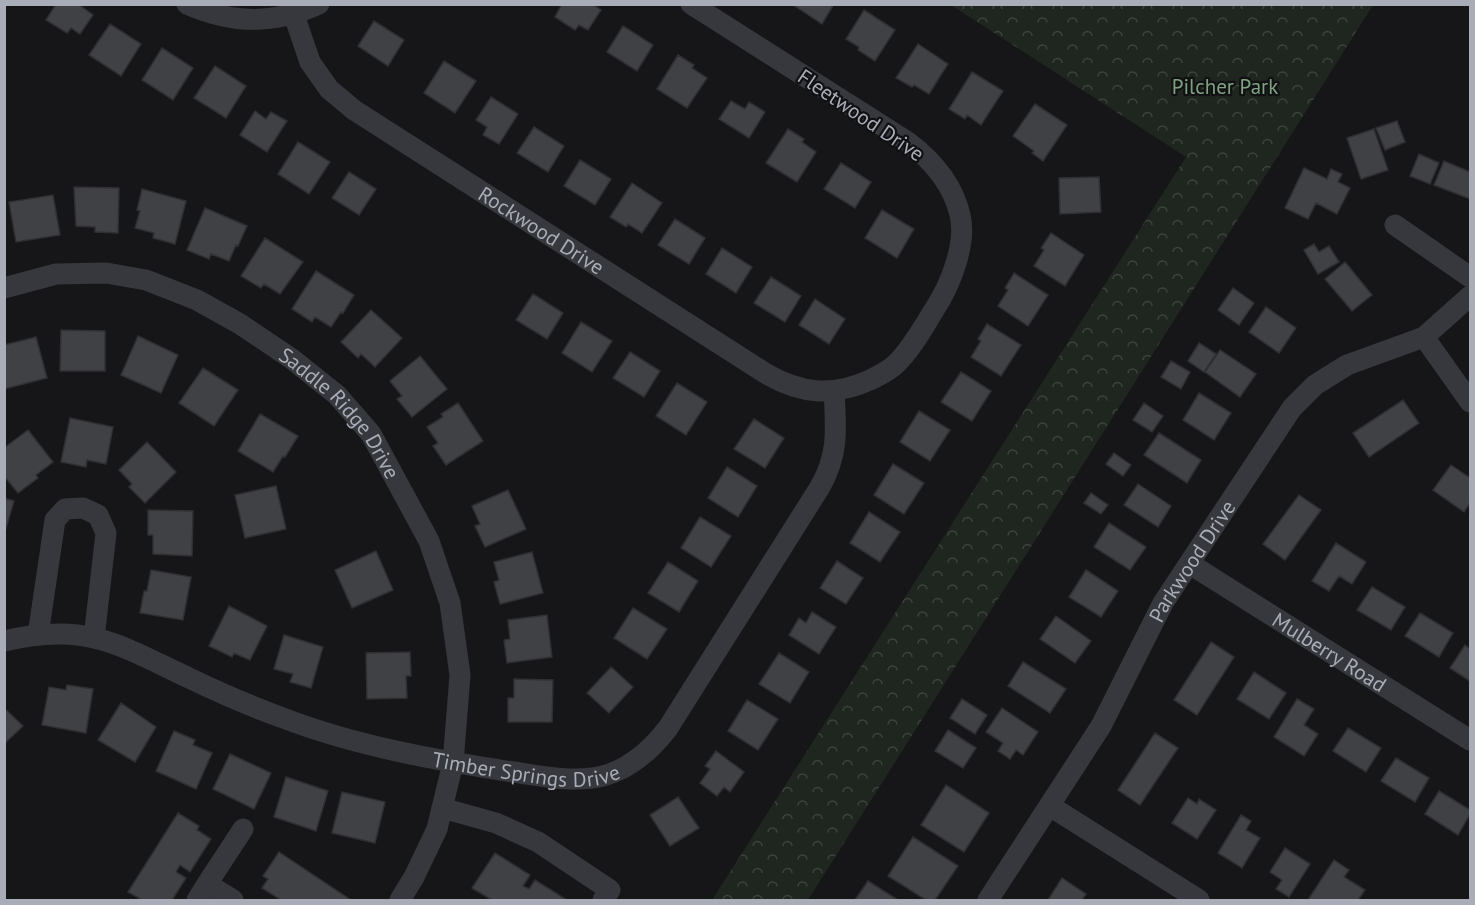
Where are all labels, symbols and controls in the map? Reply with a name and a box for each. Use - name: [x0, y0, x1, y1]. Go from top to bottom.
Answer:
- street label: Fleetwood Drive: [793, 63, 929, 167]
- park label: Pilcher Park: [1172, 73, 1278, 100]
- street label: Rockwood Drive: [474, 180, 610, 280]
- street label: Saddle Ridge Drive: [274, 341, 406, 483]
- street label: Parkwood Drive: [1142, 495, 1241, 626]
- street label: Mulberry Road: [1268, 606, 1392, 698]
- street label: Timber Springs Drive: [430, 745, 624, 793]

